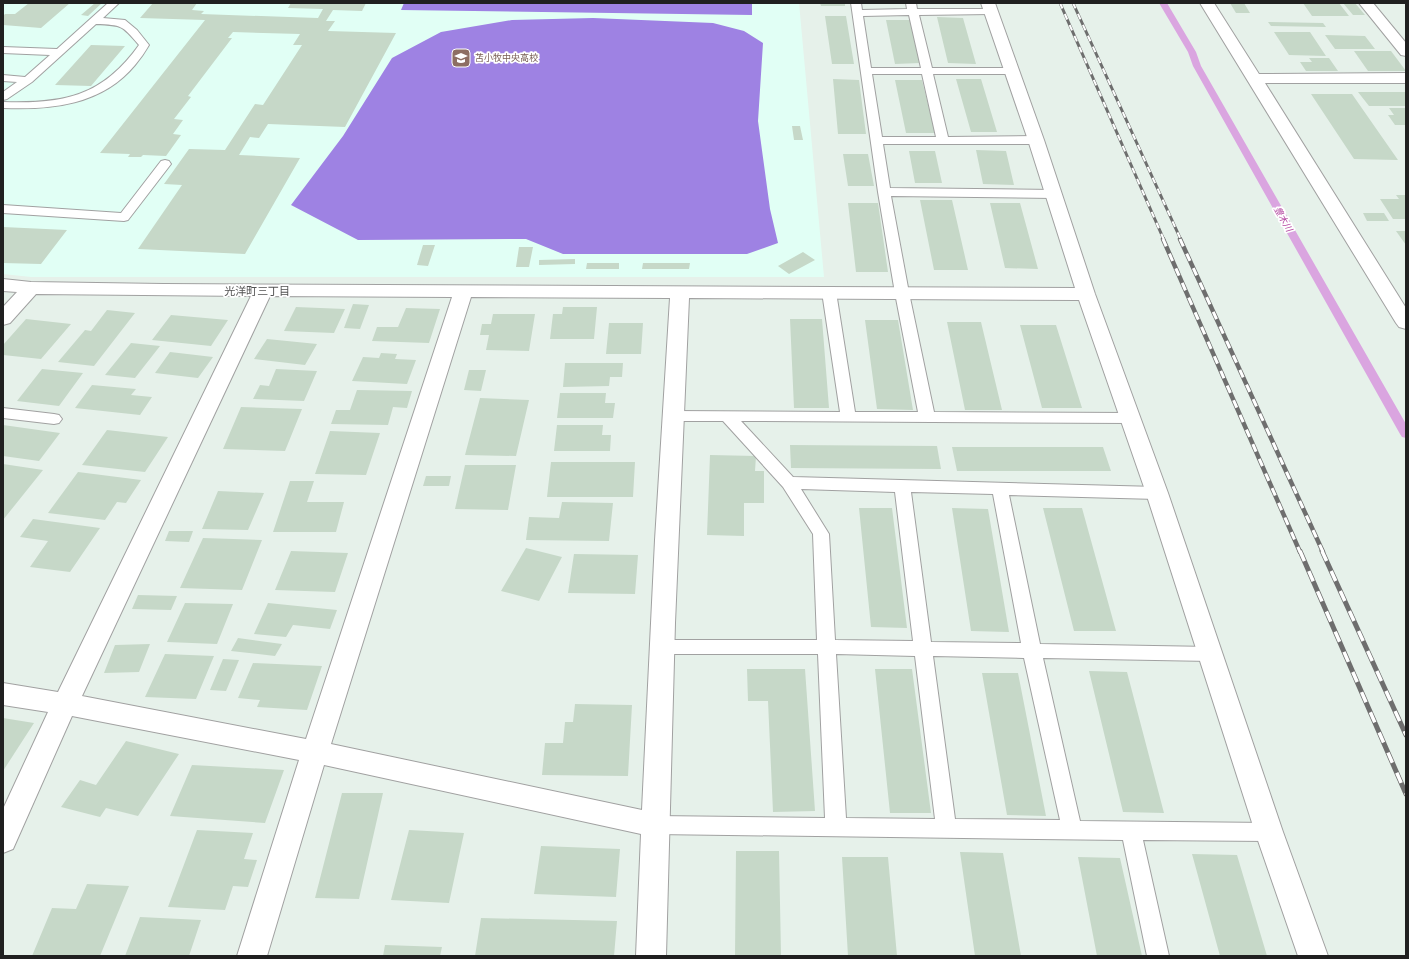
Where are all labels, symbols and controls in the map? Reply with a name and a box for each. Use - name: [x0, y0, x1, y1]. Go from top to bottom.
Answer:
- school or university icon: 苫小牧中央高校: [450, 47, 472, 69]
- place label: 苫小牧中央高校: [475, 52, 538, 63]
- water label: 豊木川: [1272, 204, 1295, 234]
- district label: 光洋町三丁目: [224, 284, 290, 298]

